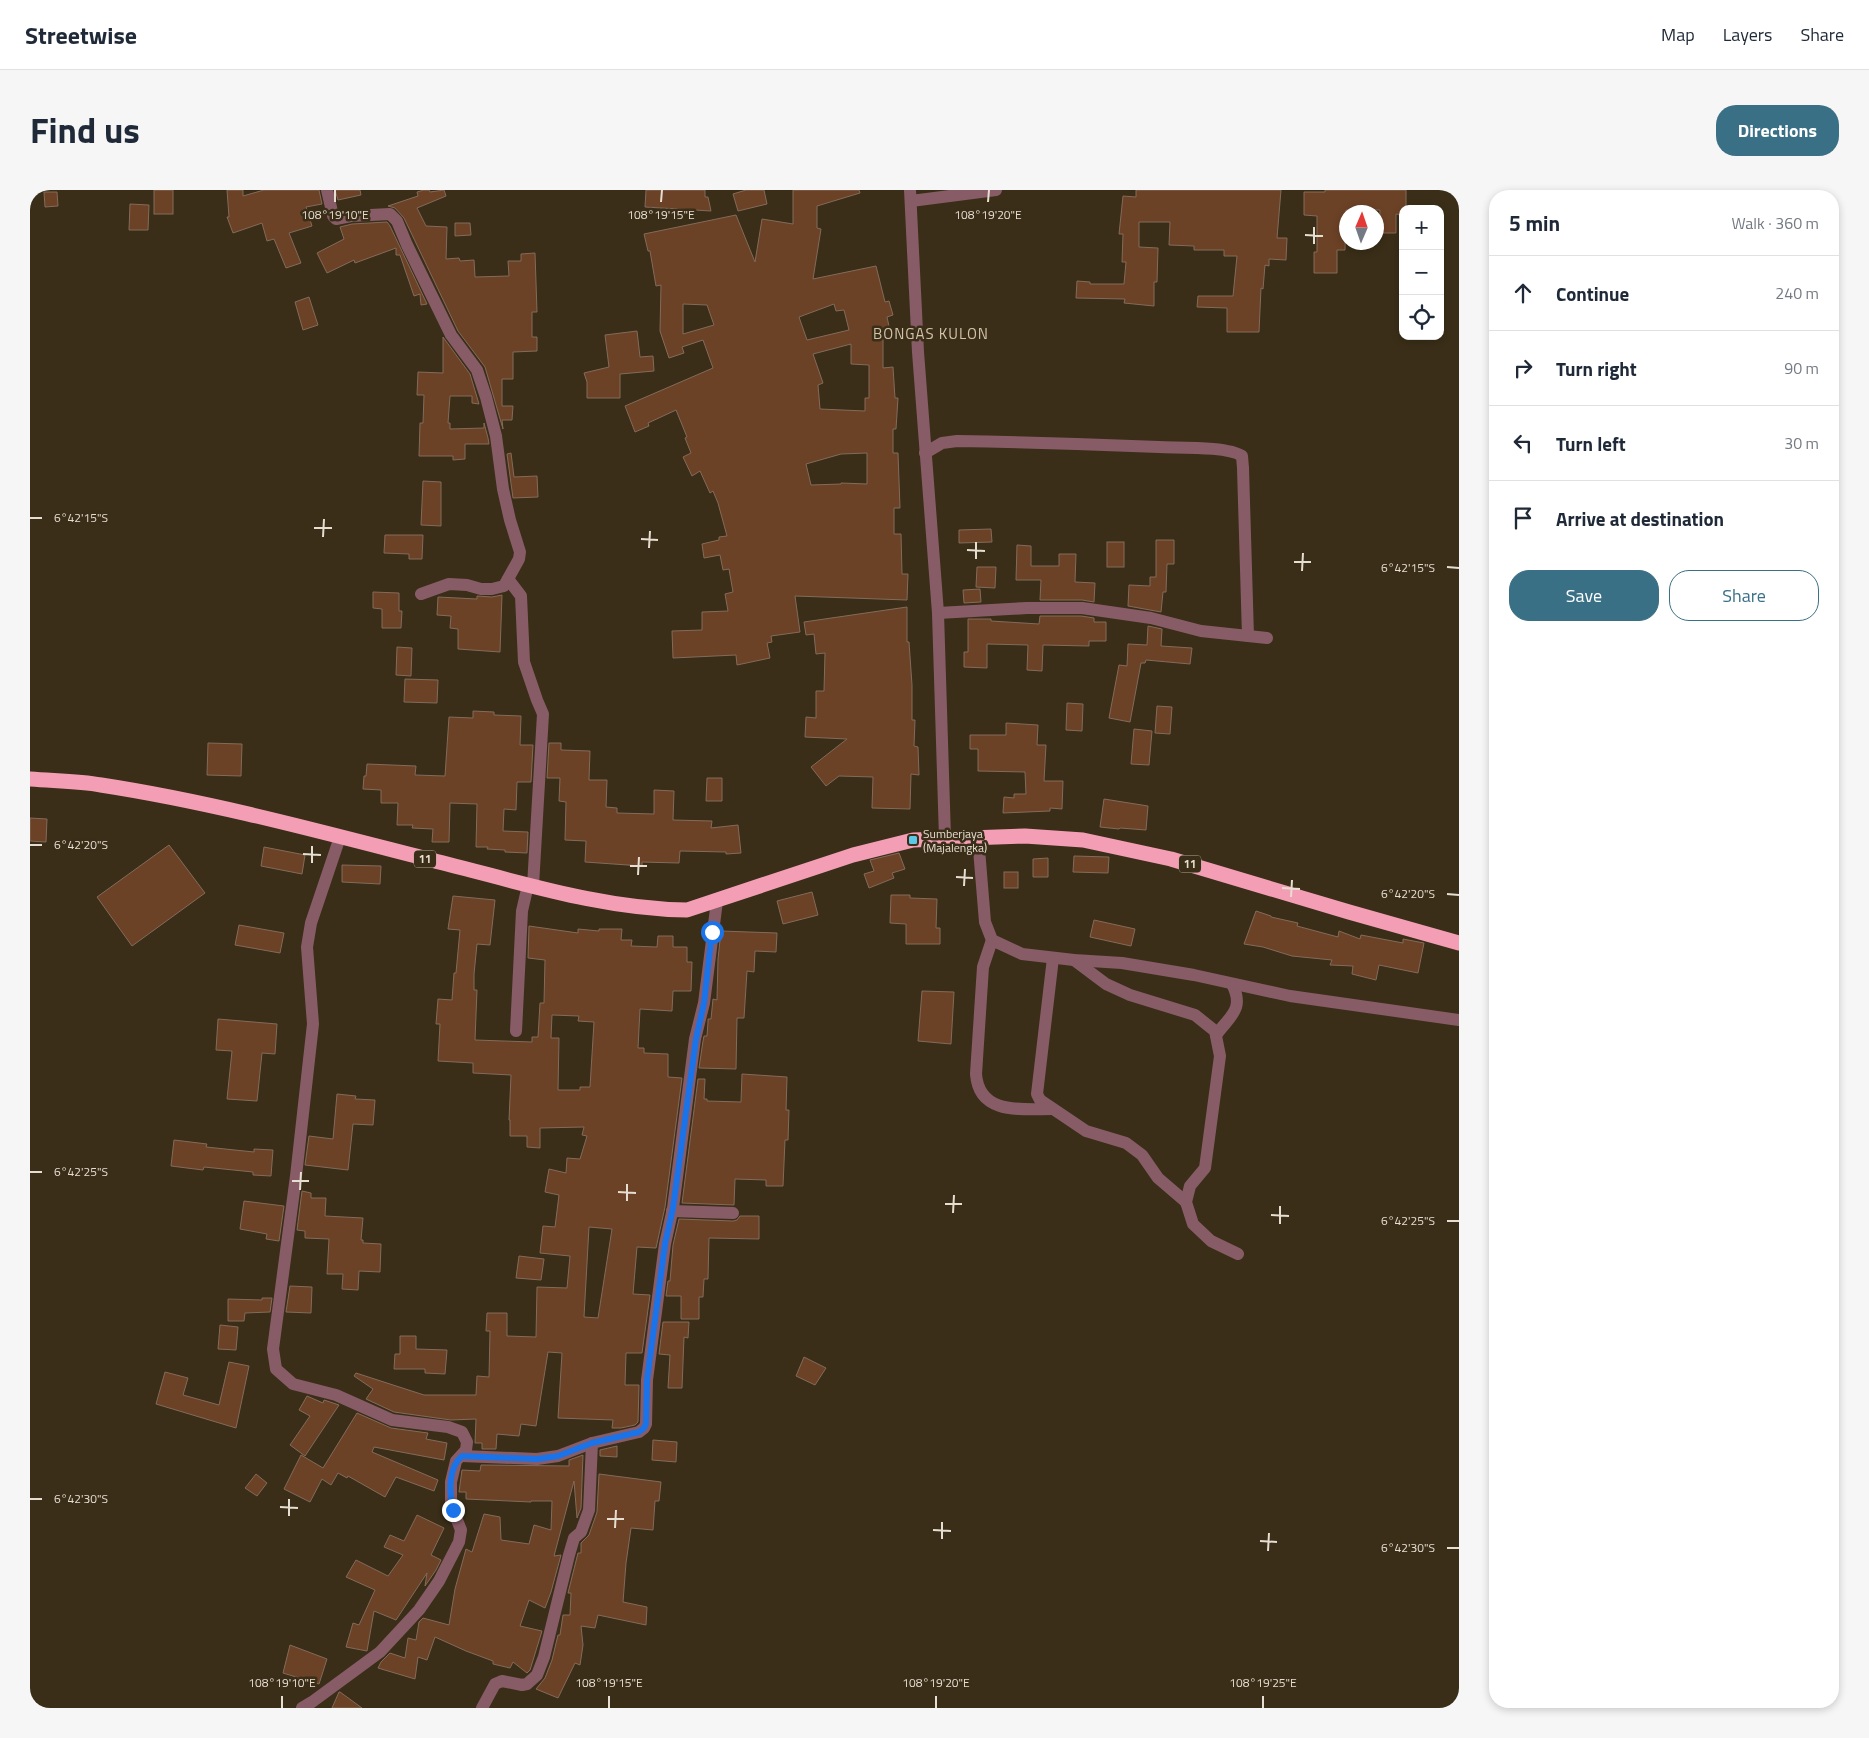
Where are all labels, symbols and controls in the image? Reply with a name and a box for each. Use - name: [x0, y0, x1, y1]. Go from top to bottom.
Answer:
- text: Streetwise: [25, 17, 137, 53]
- text: Map: [1661, 21, 1695, 48]
- text: Layers: [1723, 21, 1772, 48]
- text: Share: [1800, 21, 1844, 48]
- text: Find us: [30, 103, 140, 157]
- button: Directions: [1716, 105, 1839, 156]
- text: 108°19'10"E: [301, 205, 369, 224]
- text: 108°19'15"E: [627, 205, 695, 224]
- text: 108°19'20"E: [954, 205, 1022, 224]
- north arrow: [1339, 205, 1384, 250]
- map controls: [1399, 205, 1444, 340]
- button: +: [1399, 205, 1444, 250]
- text: 5 min: [1509, 207, 1560, 239]
- text: Walk · 360 m: [1731, 211, 1819, 235]
- button: −: [1399, 250, 1444, 295]
- icon: ahead: [1509, 279, 1537, 307]
- text: Continue: [1556, 279, 1629, 308]
- text: 240 m: [1775, 281, 1819, 305]
- button: locate: [1399, 295, 1444, 340]
- district label: BONGAS KULON: [873, 322, 989, 345]
- icon: right: [1509, 354, 1537, 382]
- text: Turn right: [1556, 354, 1637, 383]
- text: 90 m: [1784, 356, 1819, 380]
- icon: left: [1509, 429, 1537, 457]
- text: Turn left: [1556, 429, 1626, 458]
- text: 30 m: [1784, 431, 1819, 455]
- icon: arrive: [1509, 504, 1537, 532]
- text: Arrive at destination: [1556, 504, 1724, 533]
- text: 6°42'15"S: [54, 508, 108, 527]
- text: 6°42'15"S: [1381, 558, 1435, 577]
- button: Save: [1509, 570, 1659, 621]
- button: Share: [1669, 570, 1819, 621]
- place label: Sumberjaya (Majalengka): [923, 824, 987, 857]
- marker: Sumberjaya (Majalengka): [907, 834, 919, 846]
- text: 6°42'20"S: [54, 835, 108, 854]
- road number: 11: [414, 851, 436, 868]
- road number: 11: [1179, 856, 1201, 872]
- text: 6°42'20"S: [1381, 884, 1435, 903]
- route start: [701, 921, 724, 944]
- text: 6°42'25"S: [54, 1162, 108, 1181]
- text: 6°42'25"S: [1381, 1211, 1435, 1230]
- text: 6°42'30"S: [54, 1489, 108, 1508]
- route end: [442, 1499, 465, 1522]
- text: 6°42'30"S: [1381, 1538, 1435, 1557]
- text: 108°19'10"E: [248, 1673, 316, 1692]
- text: 108°19'15"E: [575, 1673, 643, 1692]
- text: 108°19'20"E: [902, 1673, 970, 1692]
- text: 108°19'25"E: [1229, 1673, 1297, 1692]

